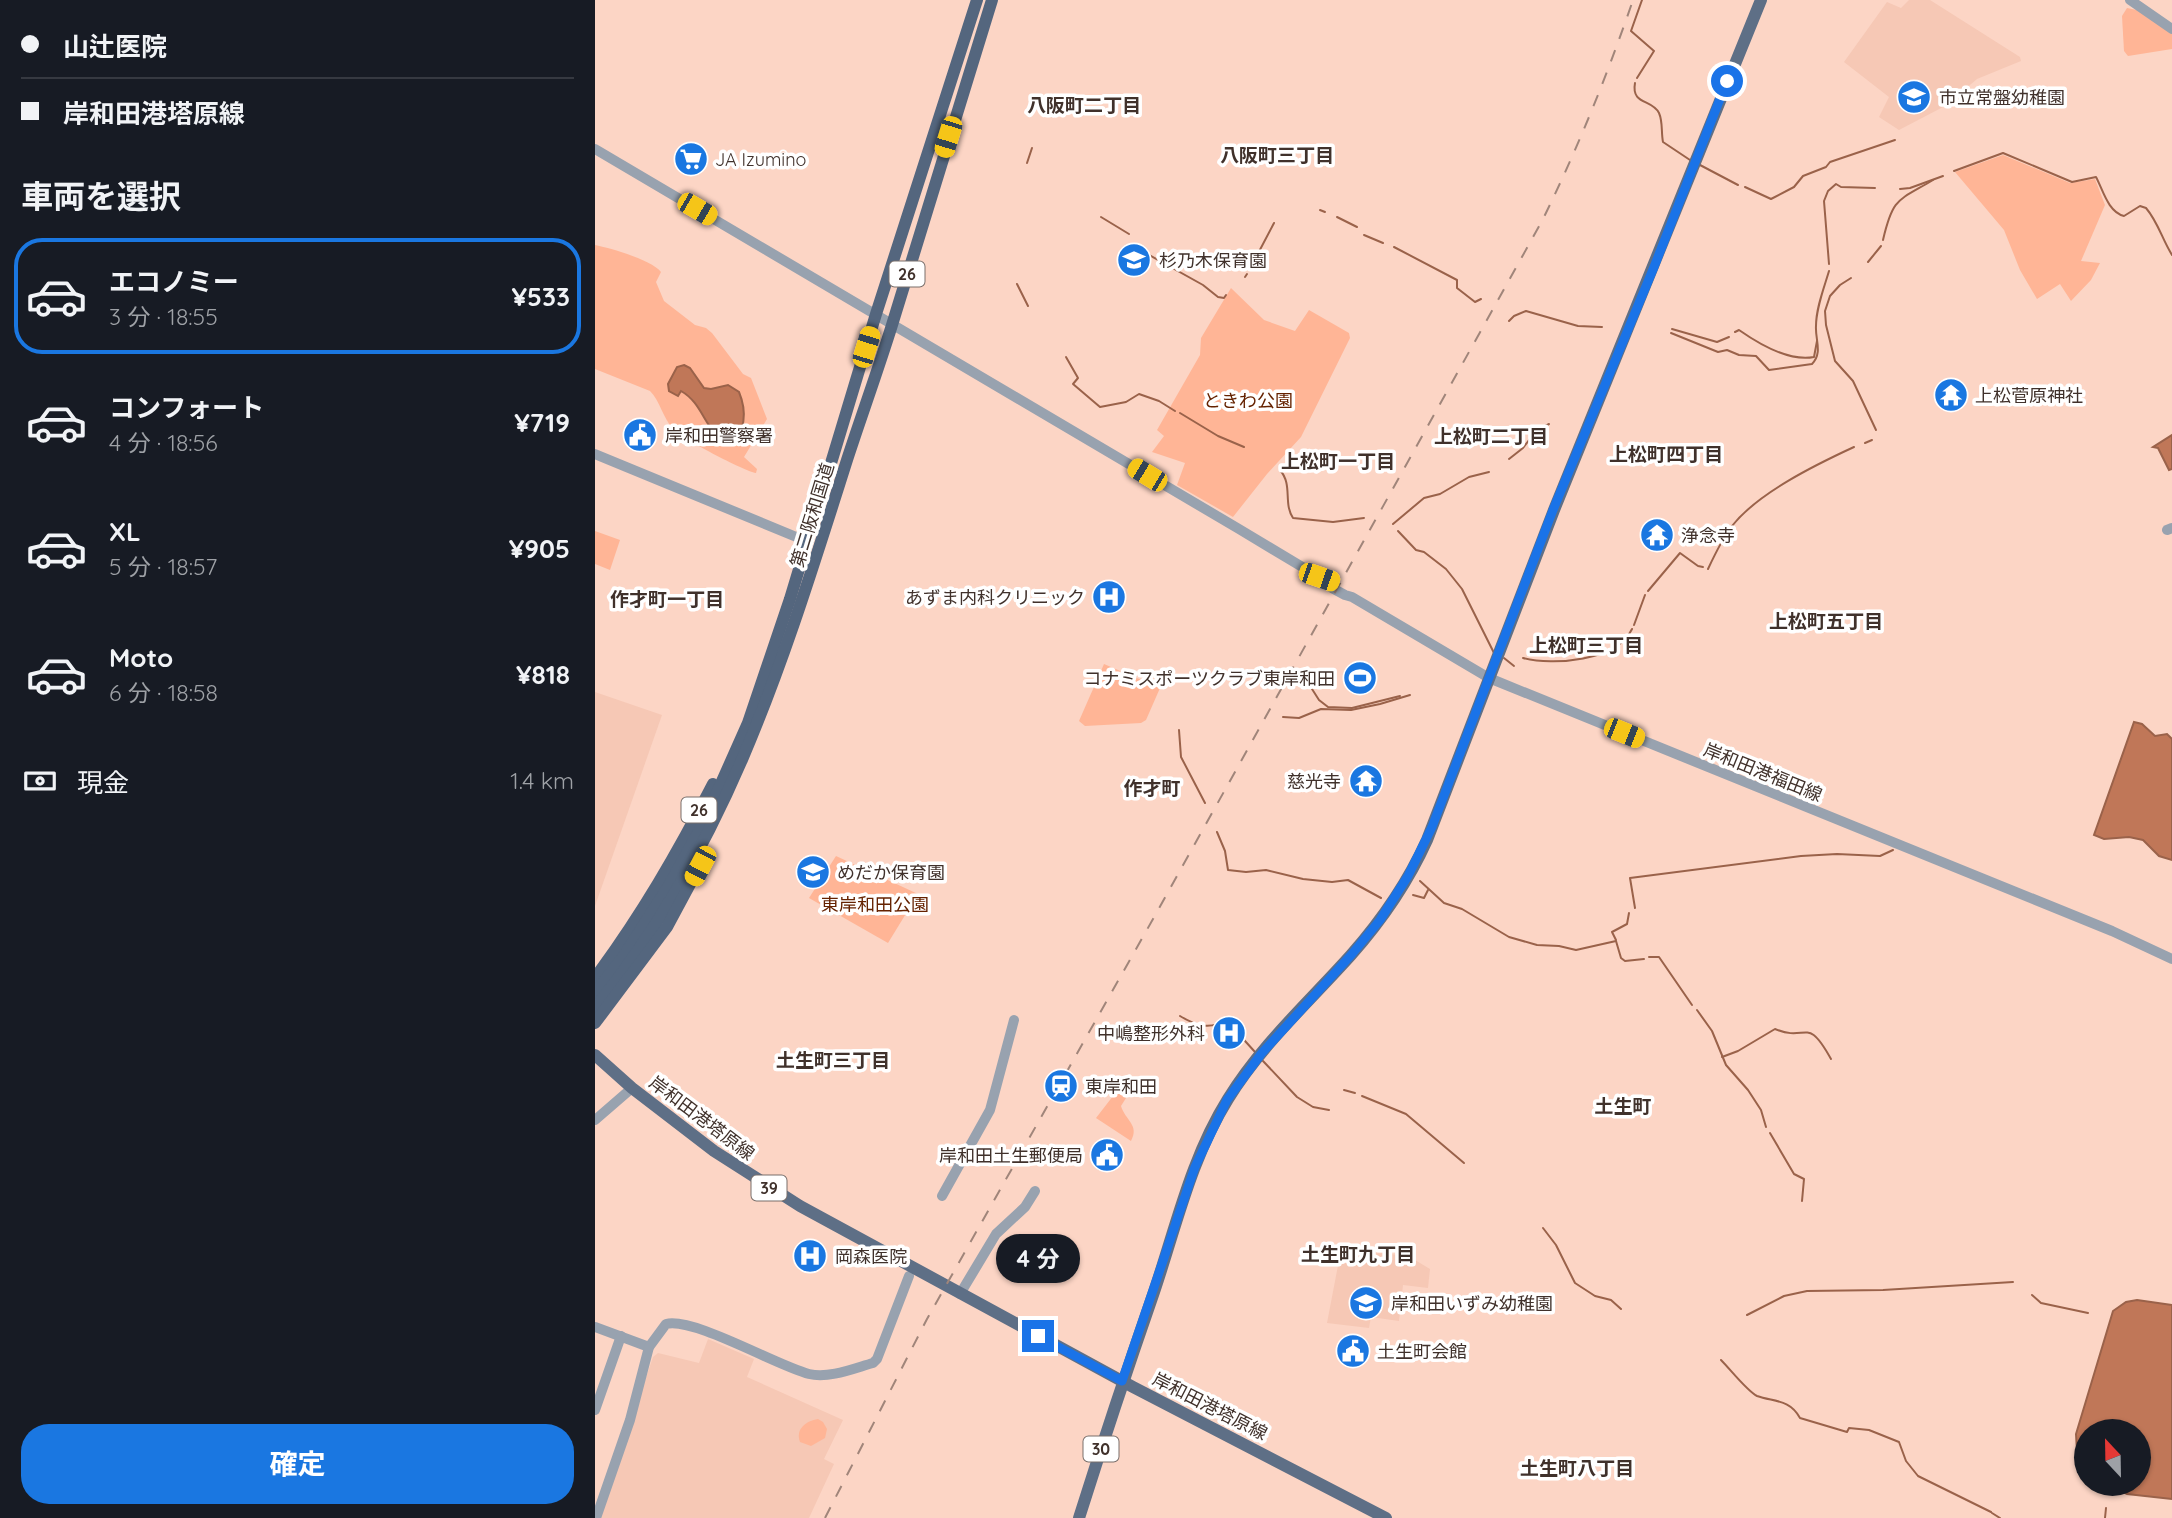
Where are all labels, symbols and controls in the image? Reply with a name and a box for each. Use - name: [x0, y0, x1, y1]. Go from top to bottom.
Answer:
- text: 山辻医院: [63, 30, 167, 63]
- route start: [1711, 65, 1743, 97]
- school or university icon: 市立常盤幼稚園: [1895, 78, 1933, 116]
- place label: 市立常盤幼稚園: [1939, 86, 2065, 109]
- district label: 八阪町二丁目: [1027, 93, 1141, 117]
- text: 岸和田港塔原線: [63, 97, 245, 130]
- car: [932, 114, 965, 160]
- supermarket icon: JA Izumino: [672, 140, 710, 178]
- district label: 八阪町三丁目: [1220, 143, 1334, 167]
- place label: JA Izumino: [715, 148, 807, 171]
- text: 車両を選択: [21, 176, 181, 216]
- car: [674, 189, 721, 229]
- school or university icon: 杉乃木保育園: [1115, 241, 1153, 279]
- place label: 杉乃木保育園: [1159, 249, 1267, 272]
- road number: 26: [889, 262, 925, 286]
- icon: car: [25, 265, 88, 328]
- text: エコノミー: [109, 265, 239, 298]
- text: ¥533: [512, 280, 570, 313]
- text: 3 分 · 18:55: [109, 302, 218, 331]
- car: [850, 324, 883, 370]
- temple icon: 上松菅原神社: [1932, 376, 1970, 414]
- place label: 上松菅原神社: [1975, 384, 2083, 407]
- park label: ときわ公園: [1203, 389, 1293, 412]
- icon: car: [25, 391, 88, 454]
- text: コンフォート: [109, 391, 264, 424]
- text: ¥719: [514, 406, 570, 439]
- public building icon: 岸和田警察署: [621, 416, 659, 454]
- place label: 岸和田警察署: [665, 424, 773, 447]
- district label: 上松町二丁目: [1434, 424, 1548, 448]
- text: 4 分 · 18:56: [109, 428, 218, 457]
- district label: 上松町四丁目: [1609, 442, 1723, 466]
- district label: 上松町一丁目: [1281, 449, 1395, 473]
- car: [1124, 455, 1171, 495]
- street label: 第二阪和国道: [785, 460, 839, 570]
- text: XL: [109, 515, 141, 548]
- temple icon: 浄念寺: [1638, 516, 1676, 554]
- icon: car: [25, 517, 88, 580]
- place label: 浄念寺: [1681, 524, 1735, 547]
- text: ¥905: [509, 532, 570, 565]
- text: 5 分 · 18:57: [109, 552, 217, 581]
- car: [1296, 560, 1343, 594]
- hospital icon: あずま内科クリニック: [1090, 578, 1128, 616]
- place label: あずま内科クリニック: [905, 586, 1085, 609]
- district label: 作才町一丁目: [610, 587, 724, 611]
- district label: 上松町五丁目: [1769, 609, 1883, 633]
- district label: 上松町三丁目: [1529, 633, 1643, 657]
- text: Moto: [109, 641, 173, 674]
- icon: car: [25, 643, 88, 706]
- text: ¥818: [516, 658, 570, 691]
- sports icon: コナミスポーツクラブ東岸和田: [1341, 659, 1379, 697]
- place label: コナミスポーツクラブ東岸和田: [1083, 667, 1335, 690]
- text: 6 分 · 18:58: [109, 678, 218, 707]
- car: [1601, 715, 1648, 751]
- street label: 岸和田港福田線: [1700, 738, 1826, 806]
- icon: cash: [21, 762, 59, 800]
- temple icon: 慈光寺: [1347, 762, 1385, 800]
- text: 現金: [77, 766, 129, 799]
- text: 1.4 km: [510, 766, 574, 795]
- place label: 慈光寺: [1287, 770, 1341, 793]
- district label: 作才町: [1123, 776, 1181, 800]
- road number: 26: [681, 797, 717, 822]
- car: [681, 843, 720, 889]
- school or university icon: めだか保育園: [794, 853, 832, 891]
- place label: めだか保育園: [837, 861, 945, 884]
- park label: 東岸和田公園: [821, 893, 929, 916]
- hospital icon: 中嶋整形外科: [1210, 1014, 1248, 1052]
- place label: 中嶋整形外科: [1097, 1022, 1205, 1045]
- district label: 土生町三丁目: [776, 1048, 890, 1072]
- station icon: 東岸和田: [1042, 1067, 1080, 1105]
- street label: 岸和田港塔原線: [645, 1071, 759, 1165]
- place label: 東岸和田: [1085, 1075, 1157, 1098]
- district label: 土生町: [1594, 1094, 1652, 1118]
- public building icon: 岸和田土生郵便局: [1088, 1136, 1126, 1174]
- place label: 岸和田土生郵便局: [939, 1144, 1083, 1167]
- road number: 39: [751, 1176, 787, 1200]
- callout: 4 分: [996, 1234, 1080, 1284]
- hospital icon: 岡森医院: [791, 1237, 829, 1275]
- district label: 土生町九丁目: [1301, 1242, 1415, 1266]
- text: 4 分: [1017, 1244, 1059, 1273]
- place label: 岡森医院: [835, 1245, 907, 1268]
- school or university icon: 岸和田いずみ幼稚園: [1347, 1284, 1385, 1322]
- place label: 岸和田いずみ幼稚園: [1391, 1292, 1553, 1315]
- route end: [1022, 1320, 1054, 1352]
- public building icon: 土生町会館: [1334, 1332, 1372, 1370]
- place label: 土生町会館: [1377, 1340, 1467, 1363]
- street label: 岸和田港塔原線: [1149, 1367, 1271, 1445]
- north arrow: [2074, 1419, 2151, 1496]
- map controls: [2074, 1419, 2151, 1496]
- button: 確定: [21, 1424, 574, 1504]
- road number: 30: [1084, 1436, 1119, 1462]
- district label: 土生町八丁目: [1520, 1456, 1634, 1480]

